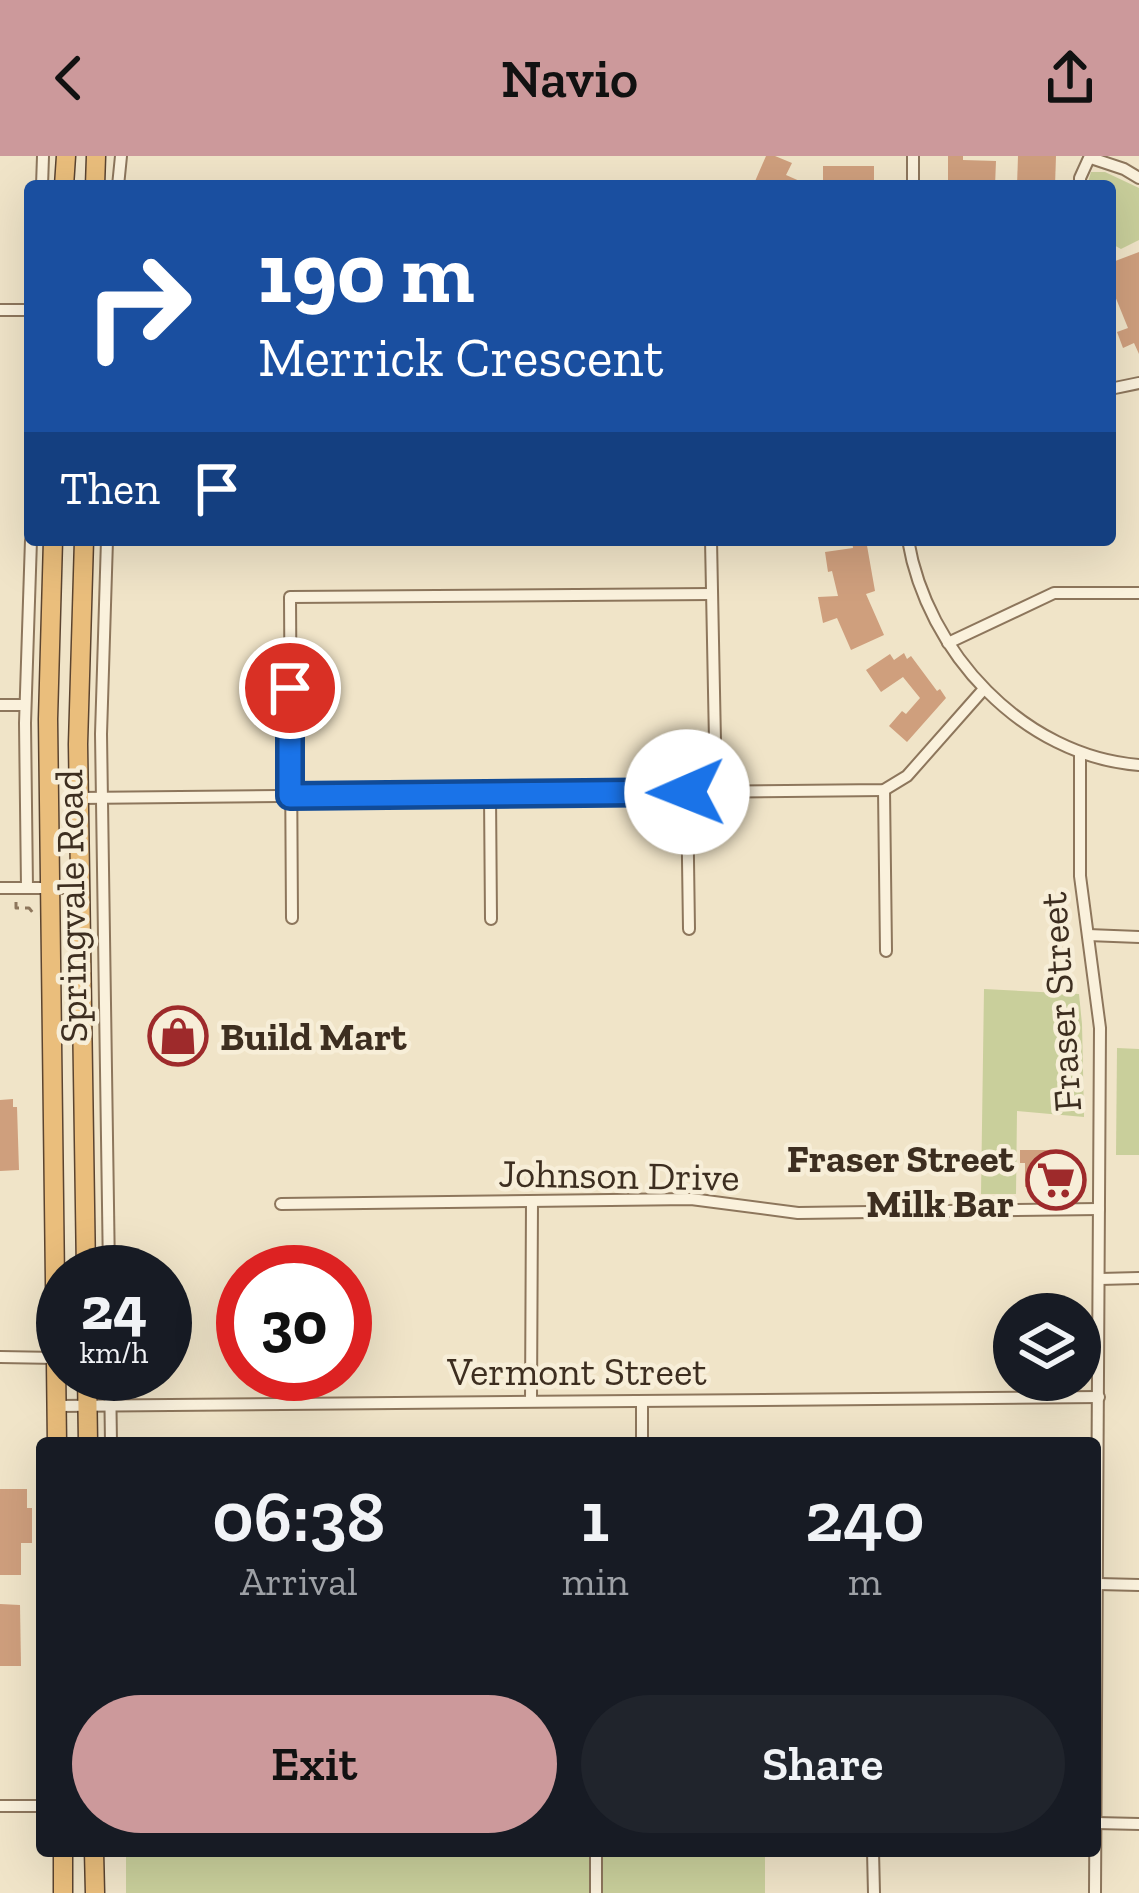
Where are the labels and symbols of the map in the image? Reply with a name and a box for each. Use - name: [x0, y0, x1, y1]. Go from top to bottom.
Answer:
- pin: [239, 637, 341, 739]
- position arrow: [624, 729, 750, 855]
- street label: Springvale Road: [45, 769, 97, 1043]
- street label: Fraser Street: [1029, 890, 1091, 1113]
- shop icon: Build Mart: [147, 1005, 209, 1067]
- place label: Build Mart: [220, 1013, 407, 1060]
- place label: Fraser Street Milk Bar: [787, 1135, 1014, 1227]
- street label: Johnson Drive: [498, 1149, 740, 1201]
- supermarket icon: Fraser Street Milk Bar: [1025, 1149, 1087, 1211]
- speed limit sign: 30: [216, 1245, 372, 1401]
- street label: Vermont Street: [446, 1348, 707, 1395]

